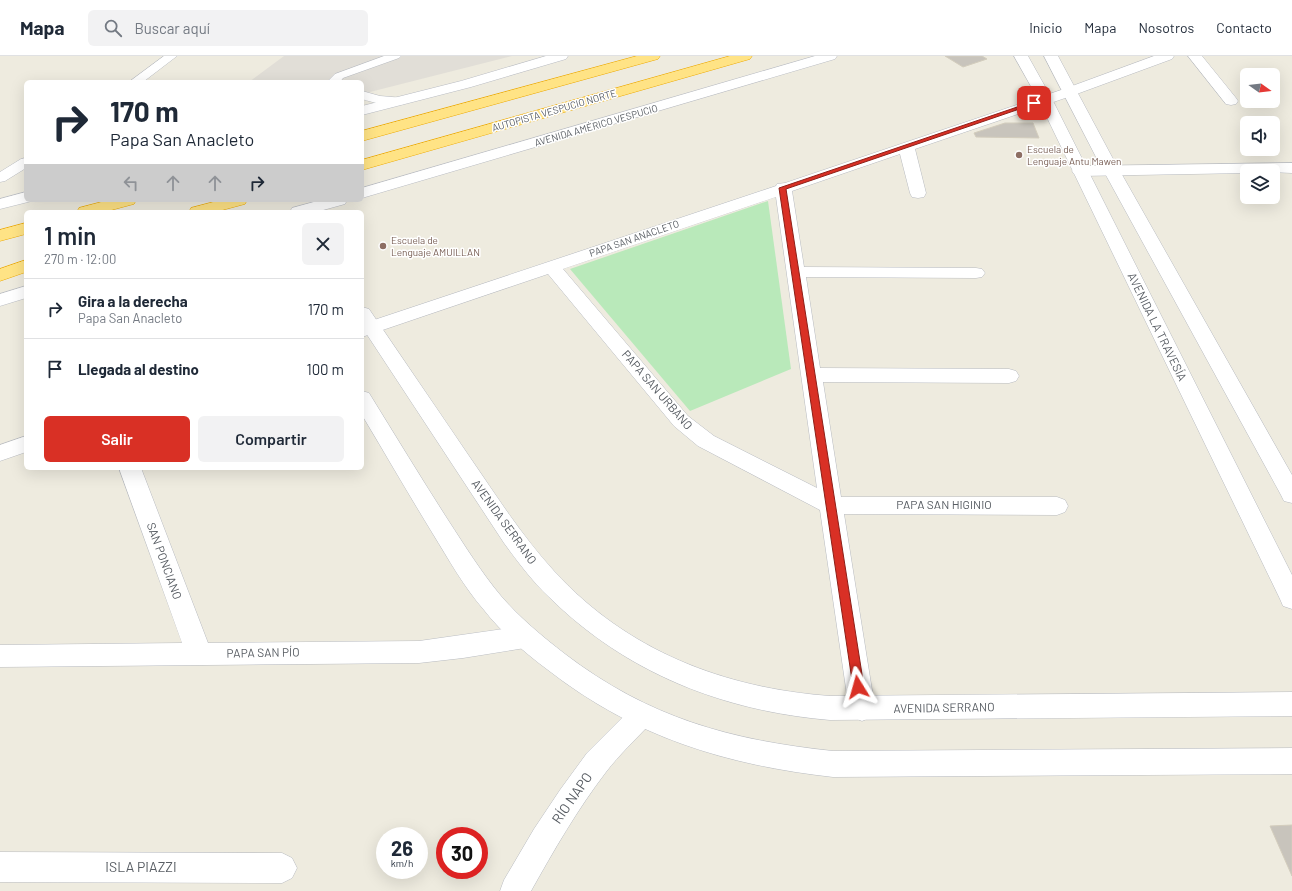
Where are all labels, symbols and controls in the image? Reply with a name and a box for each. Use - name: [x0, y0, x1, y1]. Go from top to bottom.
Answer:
- search box: [88, 10, 368, 46]
- text: Mapa: [20, 16, 64, 39]
- icon: search: [102, 17, 124, 39]
- text: Buscar aquí: [134, 19, 210, 37]
- text: Inicio: [1029, 19, 1062, 36]
- text: Mapa: [1084, 19, 1116, 36]
- text: Nosotros: [1138, 19, 1194, 36]
- text: Contacto: [1216, 19, 1272, 36]
- north arrow: [1240, 68, 1280, 108]
- map controls: [1240, 68, 1280, 204]
- street label: AUTOPISTA VESPUCIO NORTE: [490, 86, 618, 134]
- pin: [1017, 86, 1051, 120]
- icon: arrive: [1023, 92, 1045, 114]
- text: 170 m: [110, 94, 179, 128]
- icon: right: [44, 96, 96, 148]
- street label: AVENIDA AMÉRICO VESPUCIO: [533, 102, 659, 148]
- button: sound: [1240, 116, 1280, 156]
- text: Papa San Anacleto: [110, 128, 254, 150]
- place label: Escuela de Lenguaje Antu Mawen: [1027, 143, 1121, 167]
- marker: Escuela de Lenguaje Antu Mawen: [1014, 150, 1024, 160]
- button: layers: [1240, 164, 1280, 204]
- icon: left: [120, 172, 142, 194]
- icon: ahead: [162, 172, 184, 194]
- icon: ahead: [204, 172, 226, 194]
- icon: right: [246, 172, 268, 194]
- street label: PAPA SAN ANACLETO: [588, 217, 680, 259]
- text: 1 min: [44, 221, 96, 250]
- button: close: [302, 223, 344, 265]
- place label: Escuela de Lenguaje AMUILLAN: [391, 234, 480, 258]
- marker: Escuela de Lenguaje AMUILLAN: [378, 241, 388, 251]
- text: 270 m · 12:00: [44, 251, 116, 267]
- street label: AVENIDA LA TRAVESÍA: [1126, 270, 1190, 383]
- text: Gira a la derecha: [78, 292, 188, 310]
- icon: right: [44, 298, 66, 320]
- text: 170 m: [308, 300, 344, 318]
- text: Papa San Anacleto: [78, 310, 182, 326]
- street label: PAPA SAN URBANO: [619, 347, 696, 432]
- icon: arrive: [44, 358, 66, 380]
- text: Llegada al destino: [78, 360, 199, 378]
- text: 100 m: [306, 360, 344, 378]
- button: Salir: [44, 416, 190, 462]
- button: Compartir: [198, 416, 344, 462]
- street label: AVENIDA SERRANO: [469, 476, 540, 566]
- street label: PAPA SAN HIGINIO: [896, 497, 992, 511]
- street label: SAN PONCIANO: [145, 520, 185, 601]
- street label: PAPA SAN PÍO: [226, 644, 300, 660]
- position arrow: [837, 666, 879, 708]
- street label: AVENIDA SERRANO: [893, 699, 995, 715]
- street label: RÍO NAPO: [548, 769, 595, 827]
- speed limit sign: 30: [436, 827, 488, 879]
- text: 26: [391, 836, 413, 860]
- text: km/h: [391, 857, 413, 869]
- street label: ISLA PIAZZI: [105, 858, 177, 875]

